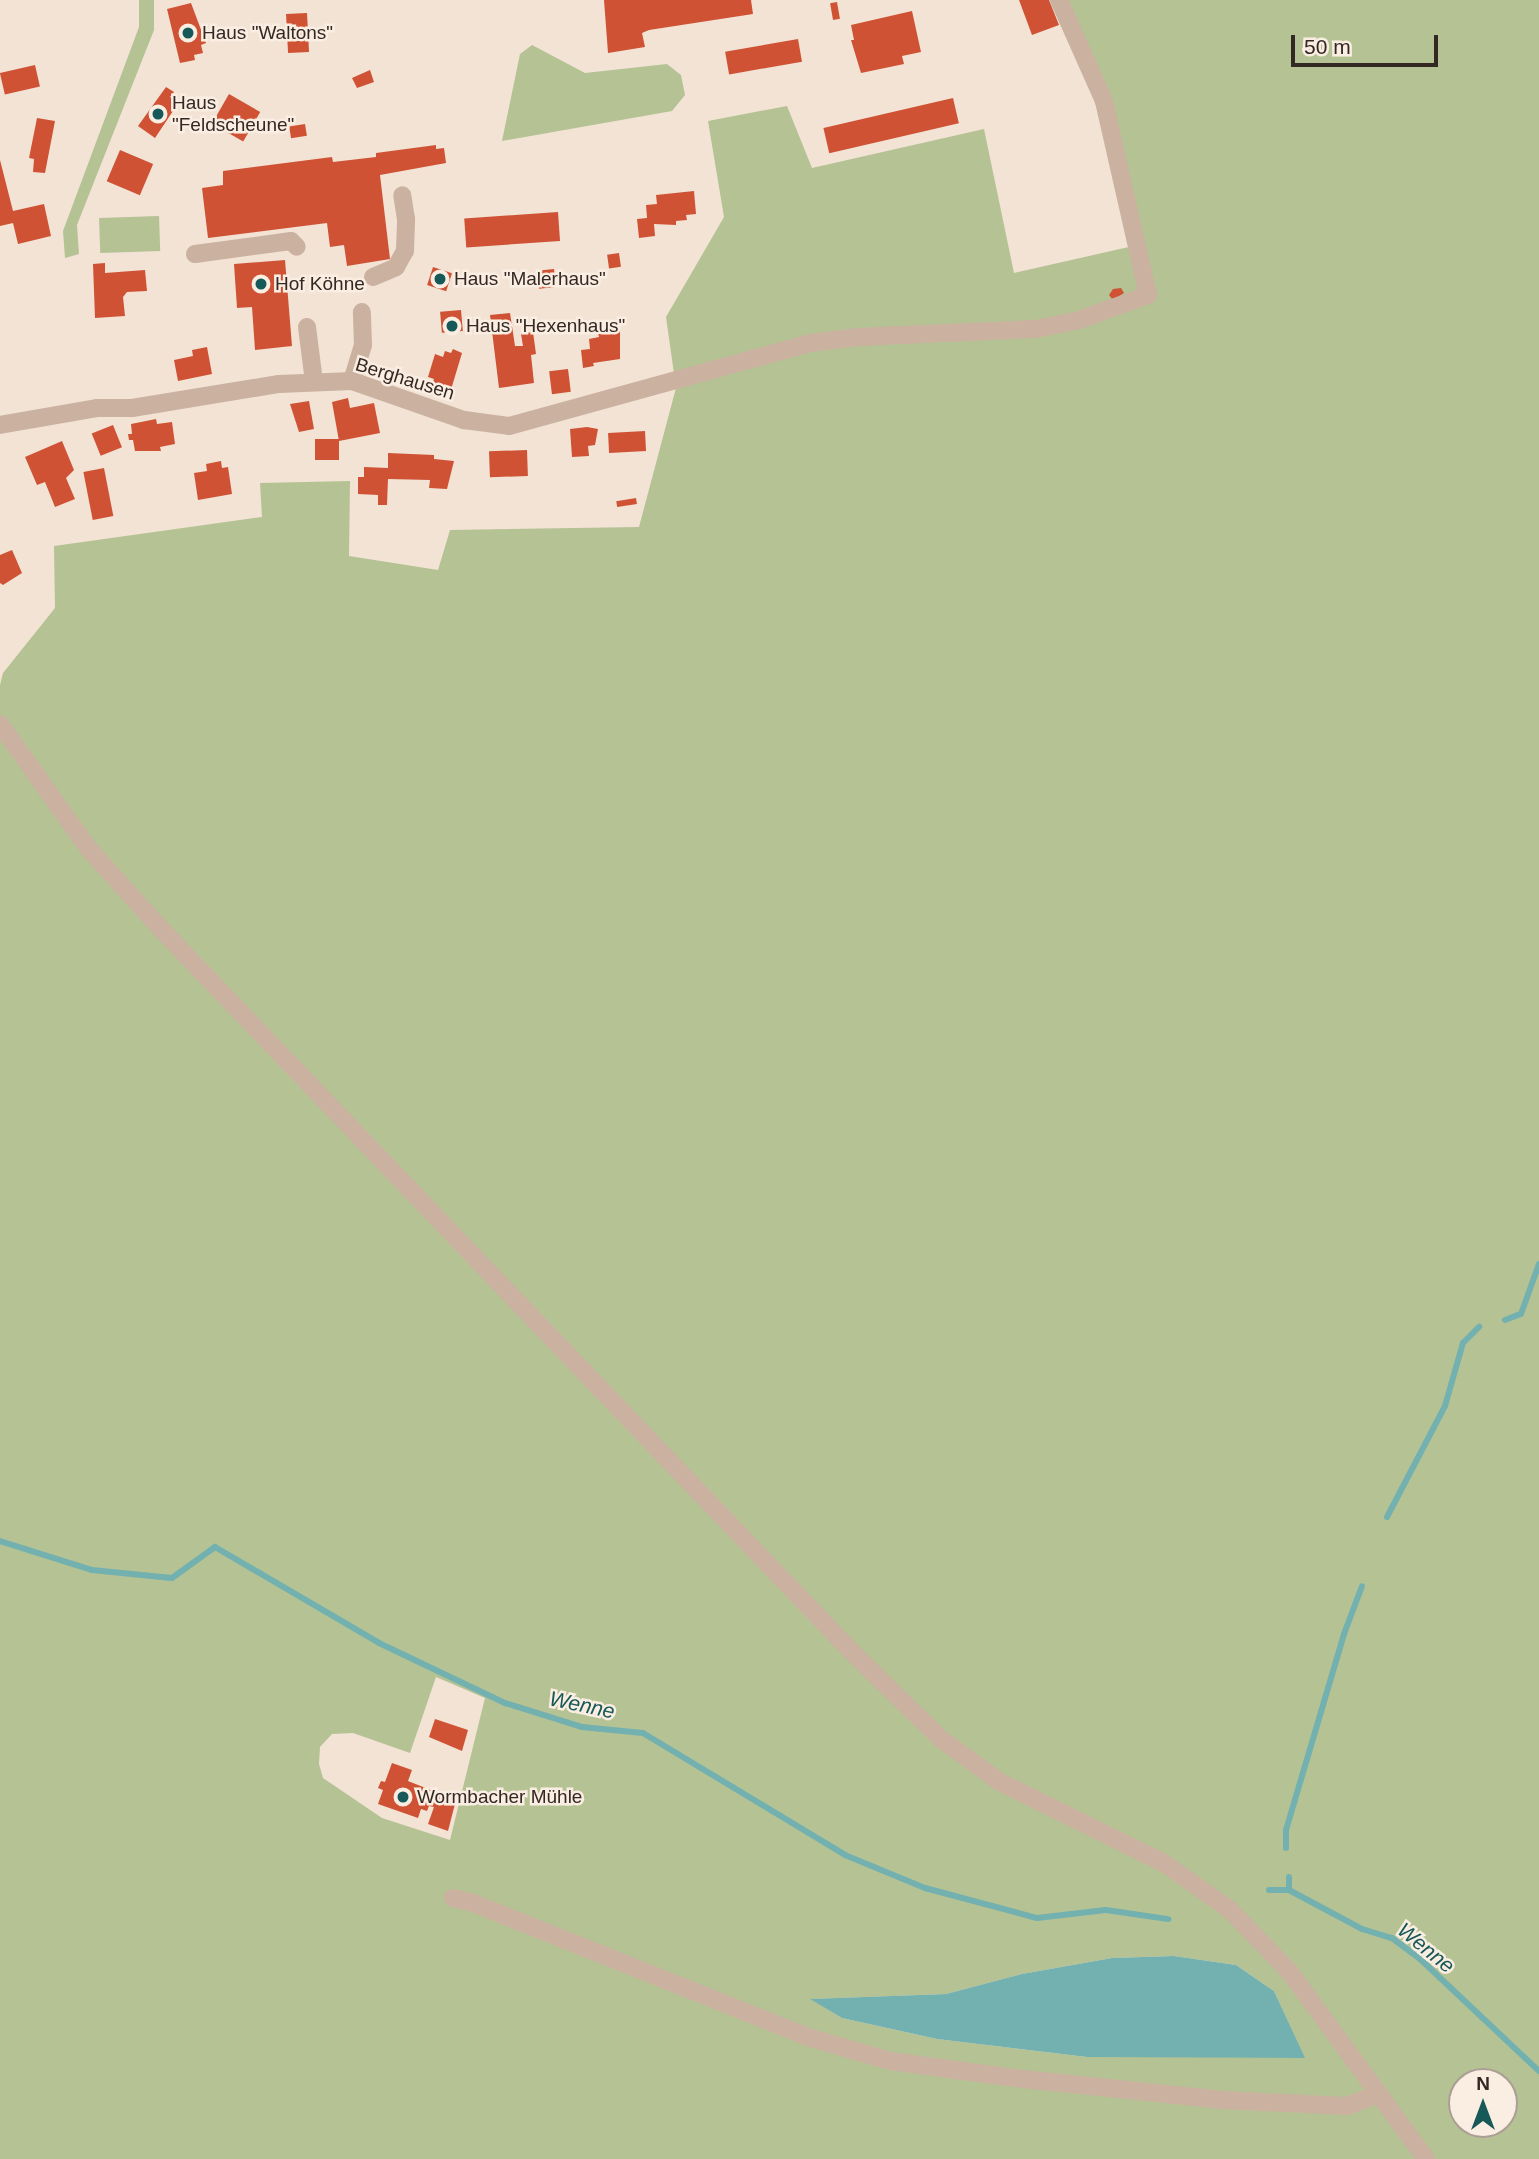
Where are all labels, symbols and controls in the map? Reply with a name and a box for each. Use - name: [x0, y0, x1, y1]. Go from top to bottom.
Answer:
- scale bar: [1294, 21, 1441, 65]
- place label: Haus "Waltons": [202, 22, 333, 44]
- marker: Haus "Waltons": [180, 25, 196, 41]
- text: 50 m: [1304, 35, 1351, 58]
- place label: Haus "Feldscheune": [172, 92, 294, 136]
- marker: Haus "Feldscheune": [150, 106, 166, 122]
- place label: Haus "Malerhaus": [454, 268, 606, 290]
- marker: Haus "Malerhaus": [432, 271, 448, 287]
- place label: Hof Köhne: [275, 273, 365, 295]
- marker: Hof Köhne: [253, 276, 269, 292]
- place label: Haus "Hexenhaus": [466, 315, 625, 337]
- marker: Haus "Hexenhaus": [444, 318, 460, 334]
- street label: Berghausen: [353, 353, 457, 405]
- water label: Wenne: [547, 1686, 617, 1724]
- place label: Wormbacher Mühle: [417, 1786, 582, 1808]
- marker: Wormbacher Mühle: [395, 1789, 411, 1805]
- water label: Wenne: [1392, 1917, 1460, 1979]
- north arrow: [1448, 2068, 1518, 2138]
- text: N: [1476, 2073, 1490, 2094]

